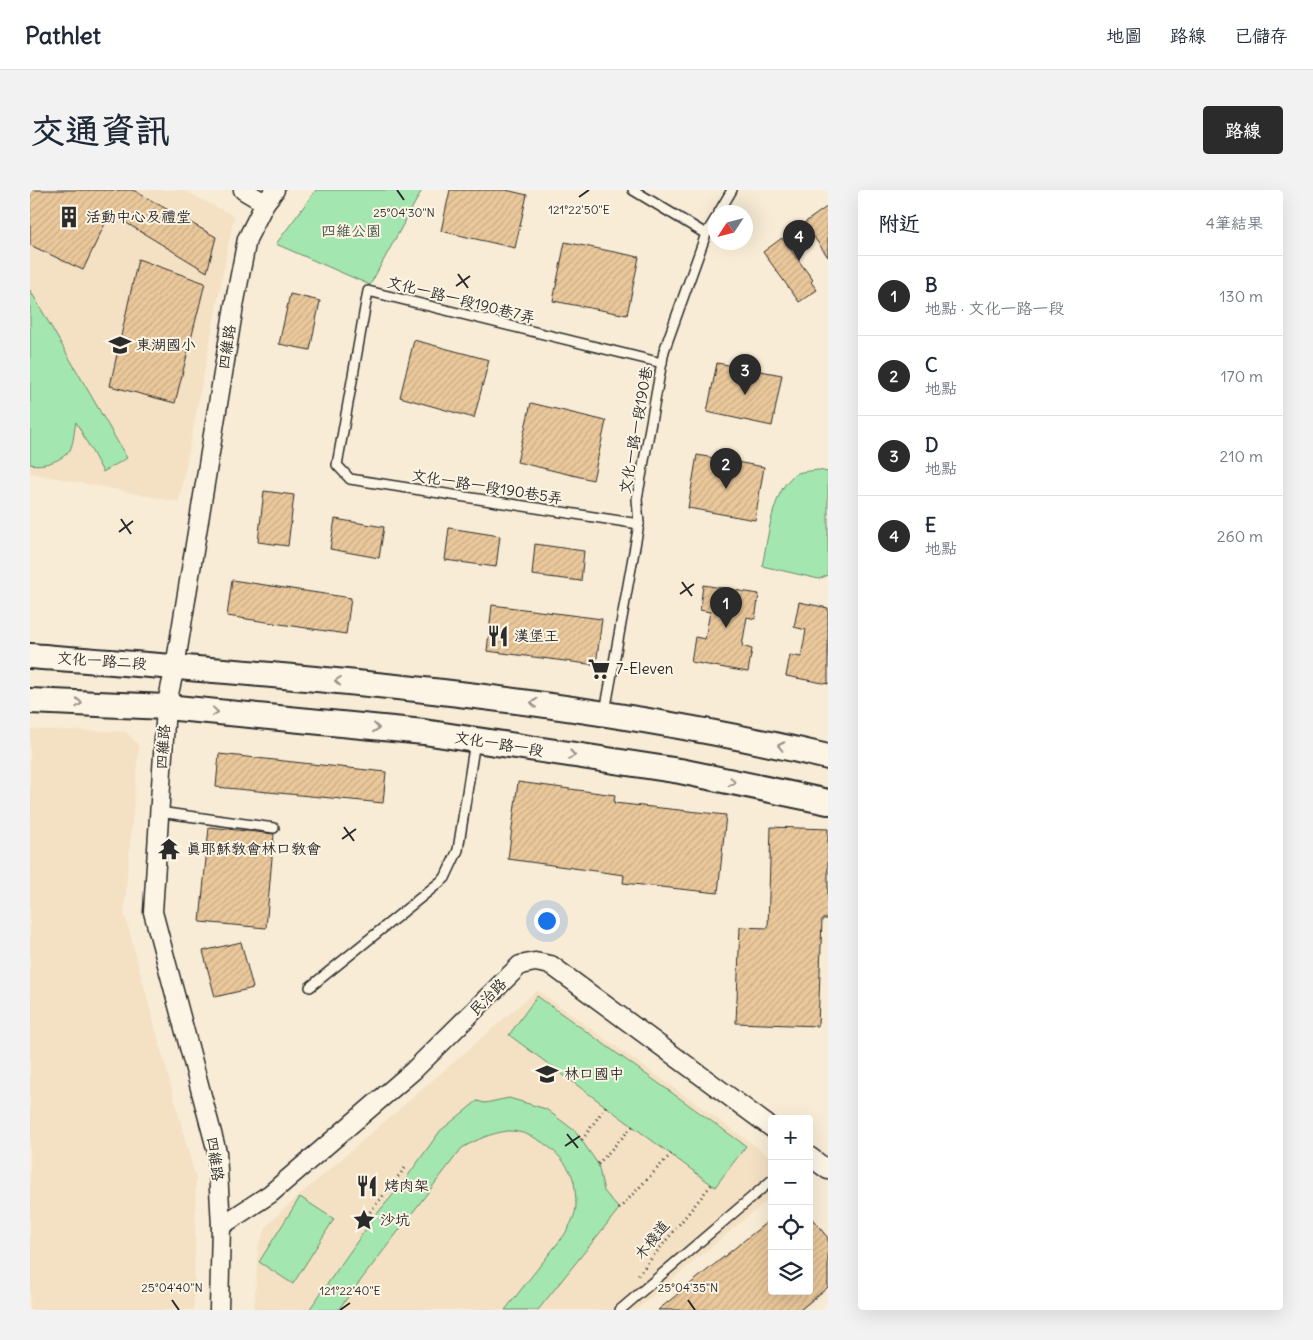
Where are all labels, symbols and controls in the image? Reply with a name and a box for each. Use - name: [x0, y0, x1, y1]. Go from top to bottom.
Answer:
- text: Pathlet: [25, 20, 101, 50]
- text: 地圖: [1106, 24, 1142, 47]
- text: 路線: [1170, 24, 1206, 47]
- text: 已儲存: [1234, 24, 1288, 47]
- button: 路線: [1203, 106, 1283, 154]
- text: 交通資訊: [30, 108, 170, 152]
- text: 121°22'50"E: [548, 202, 610, 217]
- building icon: 活動中心及禮堂: [56, 204, 82, 230]
- text: 25°04'30"N: [373, 205, 435, 220]
- north arrow: [708, 205, 753, 250]
- place label: 活動中心及禮堂: [86, 207, 191, 226]
- text: 附近: [878, 210, 920, 237]
- text: 4筆結果: [1206, 213, 1263, 233]
- pin: 4: [783, 220, 815, 261]
- park label: 四維公園: [321, 221, 381, 240]
- street label: 文化一路一段190巷7弄: [385, 272, 537, 327]
- text: B: [925, 273, 937, 297]
- text: 1: [891, 286, 897, 306]
- text: 130 m: [1219, 286, 1263, 306]
- text: 地點 · 文化一路一段: [925, 298, 1064, 318]
- street label: 四維路: [214, 323, 239, 371]
- school or university icon: 東湖國小: [107, 332, 133, 358]
- place label: 東湖國小: [136, 335, 196, 354]
- text: C: [925, 353, 938, 377]
- pin: 3: [729, 354, 761, 395]
- street label: 文化一路一段190巷: [615, 365, 656, 495]
- text: 2: [890, 366, 898, 386]
- text: 170 m: [1220, 366, 1263, 386]
- text: 地點: [925, 378, 957, 398]
- text: D: [925, 433, 938, 457]
- text: 3: [889, 446, 899, 466]
- text: 210 m: [1220, 446, 1263, 466]
- pin: 2: [710, 448, 742, 489]
- text: 地點: [925, 458, 957, 478]
- street label: 文化一路一段190巷5弄: [410, 465, 564, 508]
- text: E: [925, 513, 936, 537]
- text: 4: [889, 526, 899, 546]
- text: 260 m: [1217, 526, 1263, 546]
- text: 地點: [925, 538, 957, 558]
- pin: 1: [710, 587, 742, 628]
- restaurant icon: 漢堡王: [485, 623, 511, 649]
- place label: 漢堡王: [514, 626, 559, 645]
- street label: 文化一路二段: [56, 648, 148, 673]
- supermarket icon: 7-Eleven: [586, 656, 612, 682]
- place label: 7-Eleven: [616, 659, 674, 678]
- one-way arrow: [334, 676, 342, 687]
- one-way arrow: [75, 698, 83, 708]
- one-way arrow: [530, 698, 538, 709]
- one-way arrow: [211, 706, 219, 717]
- one-way arrow: [373, 722, 381, 733]
- street label: 四維路: [151, 724, 174, 770]
- street label: 文化一路一段: [453, 727, 545, 760]
- one-way arrow: [776, 741, 785, 752]
- one-way arrow: [568, 749, 576, 760]
- one-way arrow: [728, 776, 736, 787]
- temple icon: 真耶穌教會林口教會: [156, 836, 182, 862]
- place label: 真耶穌教會林口教會: [186, 839, 321, 858]
- your location: [534, 908, 560, 934]
- street label: 民治路: [465, 974, 510, 1019]
- school or university icon: 林口國中: [534, 1061, 560, 1087]
- place label: 林口國中: [564, 1064, 624, 1083]
- map controls: [768, 1115, 813, 1295]
- button: +: [768, 1115, 813, 1160]
- street label: 四維路: [203, 1135, 228, 1183]
- button: −: [768, 1160, 813, 1205]
- restaurant icon: 烤肉架: [354, 1173, 380, 1199]
- place label: 烤肉架: [384, 1176, 429, 1195]
- button: locate: [768, 1205, 813, 1250]
- place icon: 沙坑: [351, 1207, 377, 1233]
- place label: 沙坑: [380, 1210, 410, 1229]
- street label: 木棧道: [630, 1216, 673, 1263]
- button: layers: [768, 1250, 813, 1295]
- text: 25°04'40"N: [141, 1280, 203, 1295]
- text: 25°04'35"N: [658, 1280, 718, 1295]
- text: 121°22'40"E: [319, 1283, 381, 1298]

